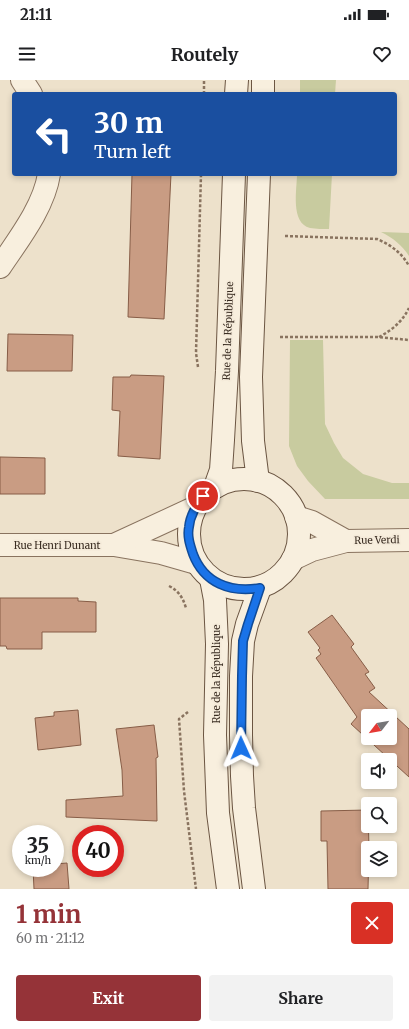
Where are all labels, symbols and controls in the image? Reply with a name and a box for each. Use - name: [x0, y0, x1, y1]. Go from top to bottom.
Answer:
- text: 21:11: [20, 5, 52, 24]
- icon: menu: [16, 43, 38, 65]
- text: Routely: [171, 43, 238, 66]
- icon: heart: [371, 43, 393, 65]
- text: 30 m: [94, 105, 163, 141]
- icon: left: [28, 108, 80, 160]
- text: Turn left: [94, 140, 171, 163]
- street label: Rue de la République: [220, 281, 236, 381]
- pin: [186, 479, 220, 513]
- icon: arrive: [192, 485, 214, 507]
- street label: Rue Verdi: [354, 533, 400, 547]
- street label: Rue Henri Dunant: [14, 539, 100, 552]
- street label: Rue de la République: [210, 624, 223, 724]
- north arrow: [361, 709, 397, 745]
- map controls: [361, 709, 397, 877]
- position arrow: [220, 727, 262, 769]
- button: sound: [361, 753, 397, 789]
- button: search: [361, 797, 397, 833]
- speed limit sign: 40: [72, 825, 124, 877]
- text: 35: [27, 833, 49, 858]
- button: layers: [361, 841, 397, 877]
- text: km/h: [25, 854, 51, 867]
- text: 1 min: [16, 899, 81, 930]
- button: close: [351, 902, 393, 944]
- text: 60 m · 21:12: [16, 930, 85, 947]
- button: Exit: [16, 975, 201, 1021]
- button: Share: [209, 975, 393, 1021]

